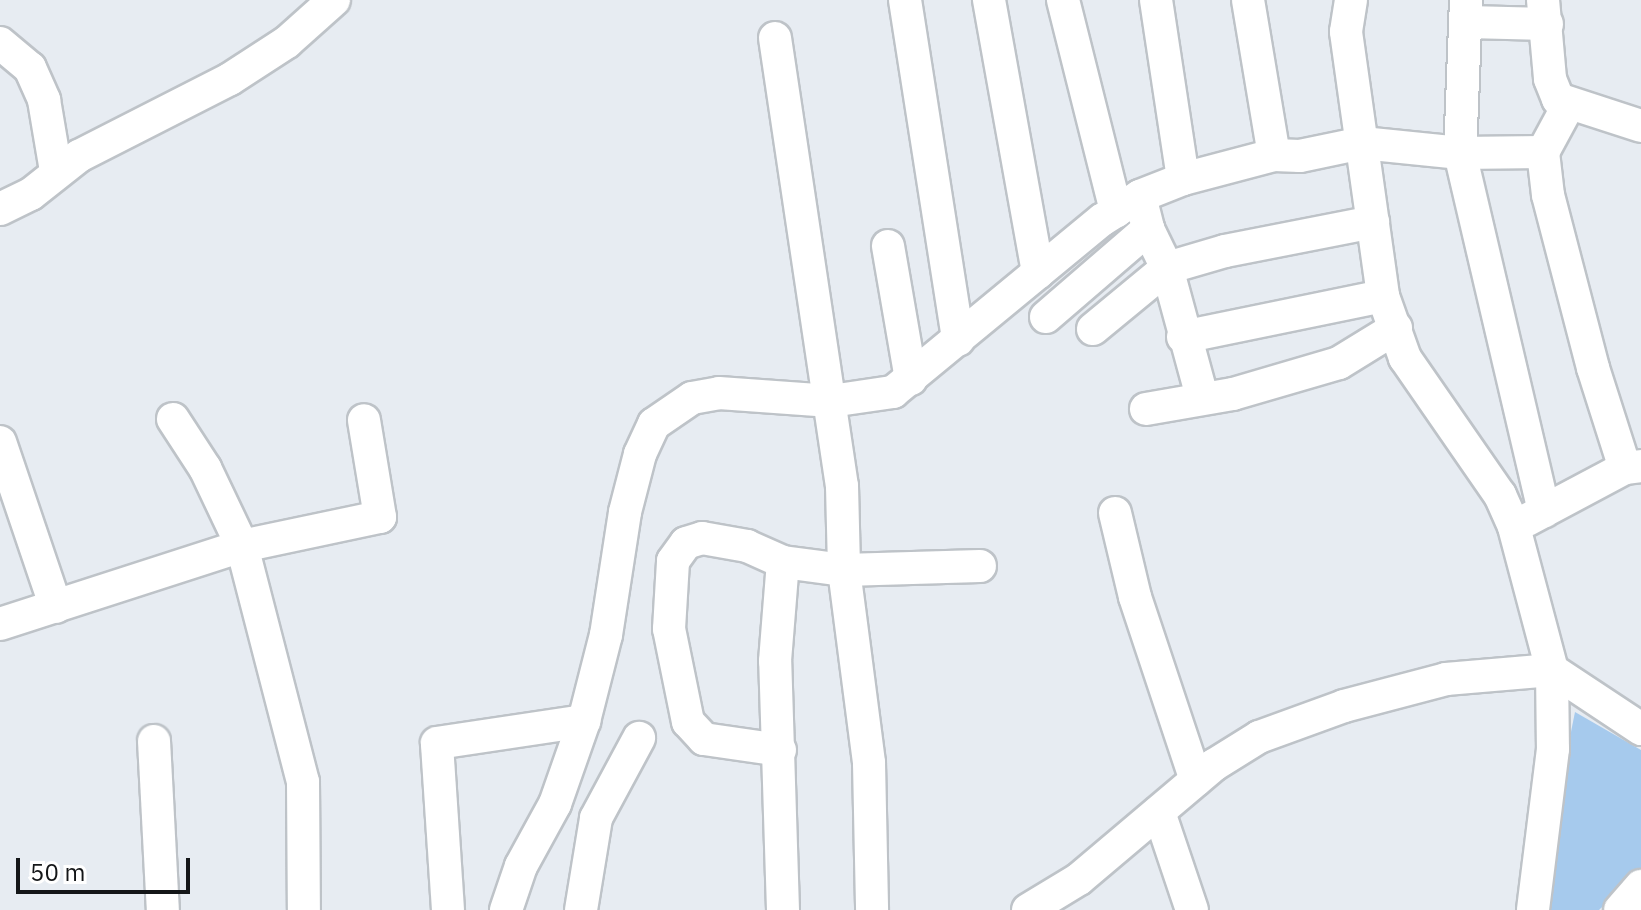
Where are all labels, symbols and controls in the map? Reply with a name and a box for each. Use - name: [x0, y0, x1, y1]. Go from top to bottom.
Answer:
- scale bar: [20, 842, 194, 892]
- text: 50 m: [30, 856, 85, 888]

